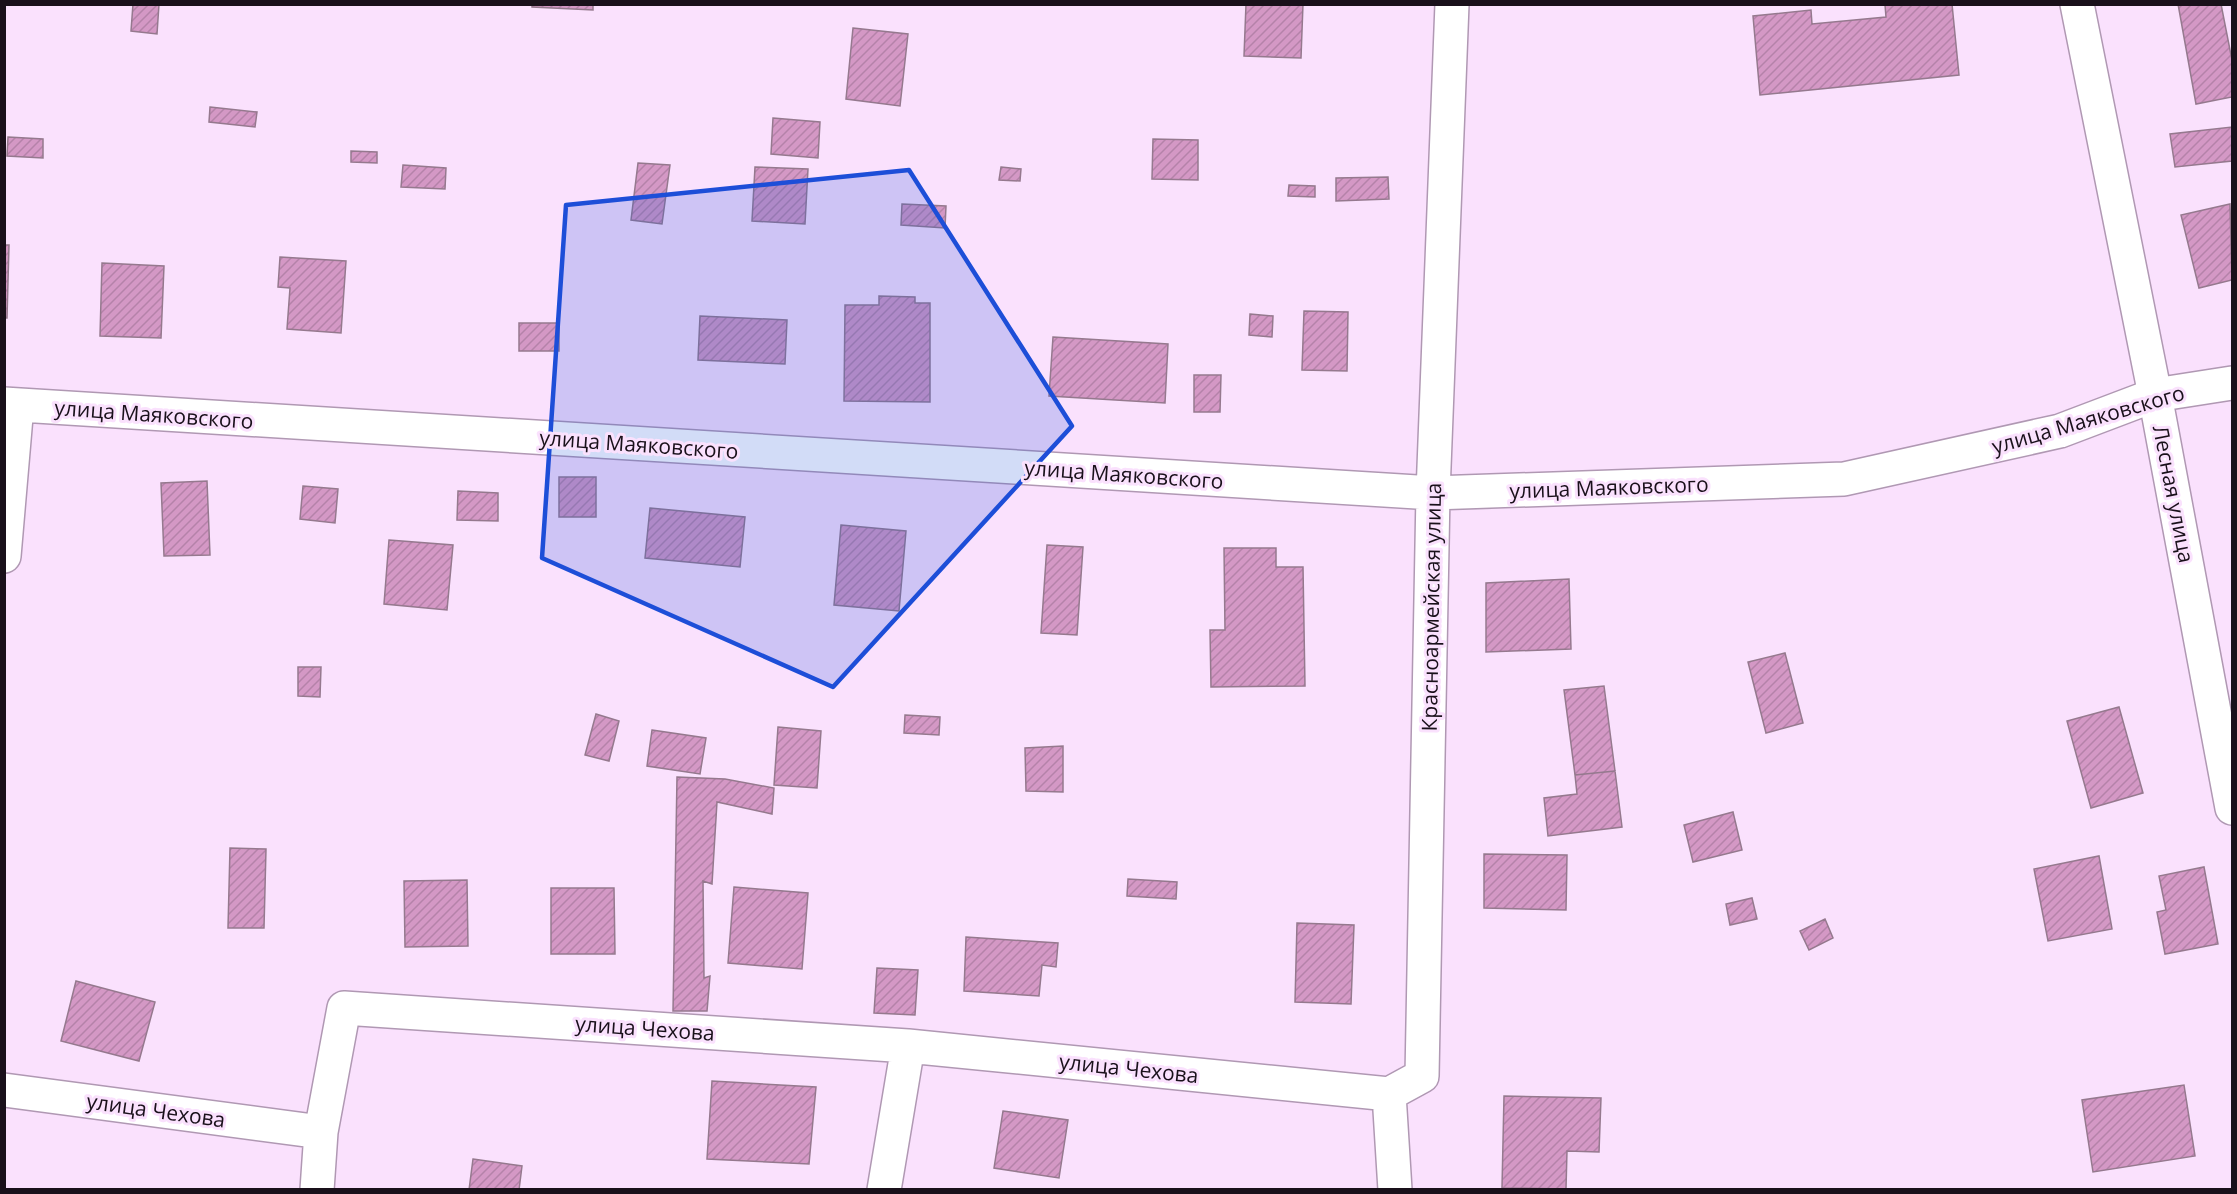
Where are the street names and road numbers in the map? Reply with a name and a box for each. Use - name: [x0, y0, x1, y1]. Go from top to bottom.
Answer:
- street label: улица Маяковского: [1988, 378, 2188, 460]
- street label: улица Маяковского: [54, 393, 254, 435]
- street label: улица Маяковского: [539, 423, 739, 465]
- street label: Лесная улица: [2147, 423, 2201, 565]
- street label: улица Маяковского: [1024, 453, 1224, 495]
- street label: улица Маяковского: [1509, 470, 1709, 504]
- street label: Красноармейская улица: [1415, 482, 1447, 732]
- street label: улица Чехова: [574, 1009, 716, 1047]
- street label: улица Чехова: [1058, 1047, 1200, 1089]
- street label: улица Чехова: [85, 1086, 227, 1134]

